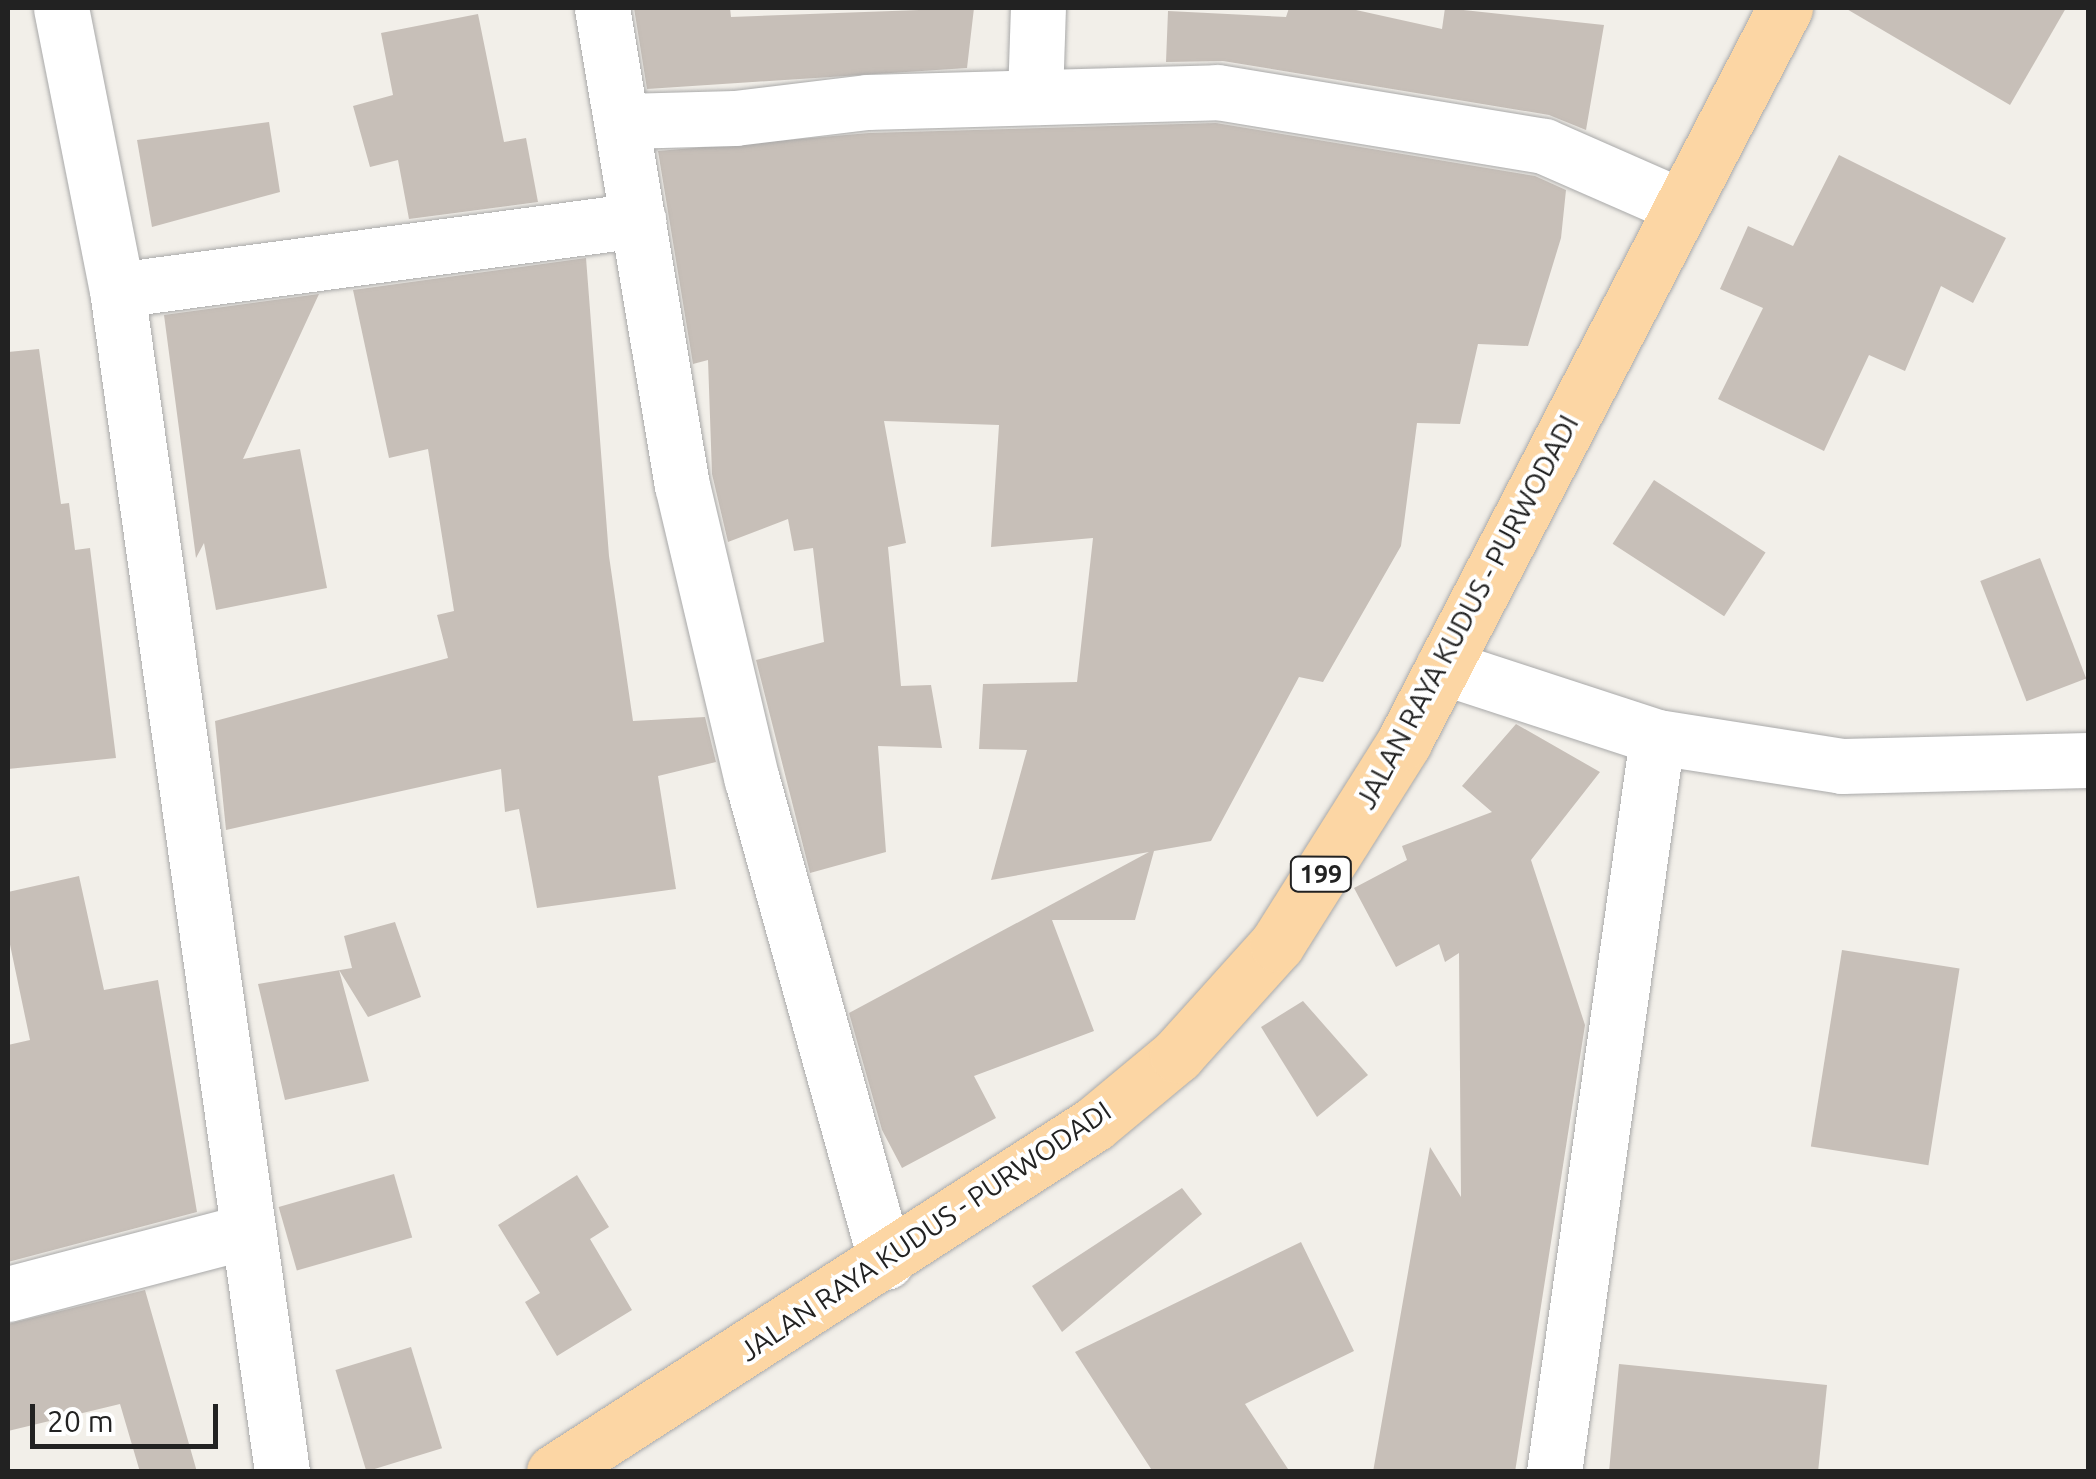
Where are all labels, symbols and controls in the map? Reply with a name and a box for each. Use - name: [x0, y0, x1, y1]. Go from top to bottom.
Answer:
- street label: JALAN RAYA KUDUS - PURWODADI: [1349, 409, 1585, 815]
- road number: 199: [1288, 854, 1354, 894]
- street label: JALAN RAYA KUDUS - PURWODADI: [733, 1094, 1117, 1368]
- scale bar: [35, 1384, 222, 1446]
- text: 20 m: [47, 1404, 114, 1438]

